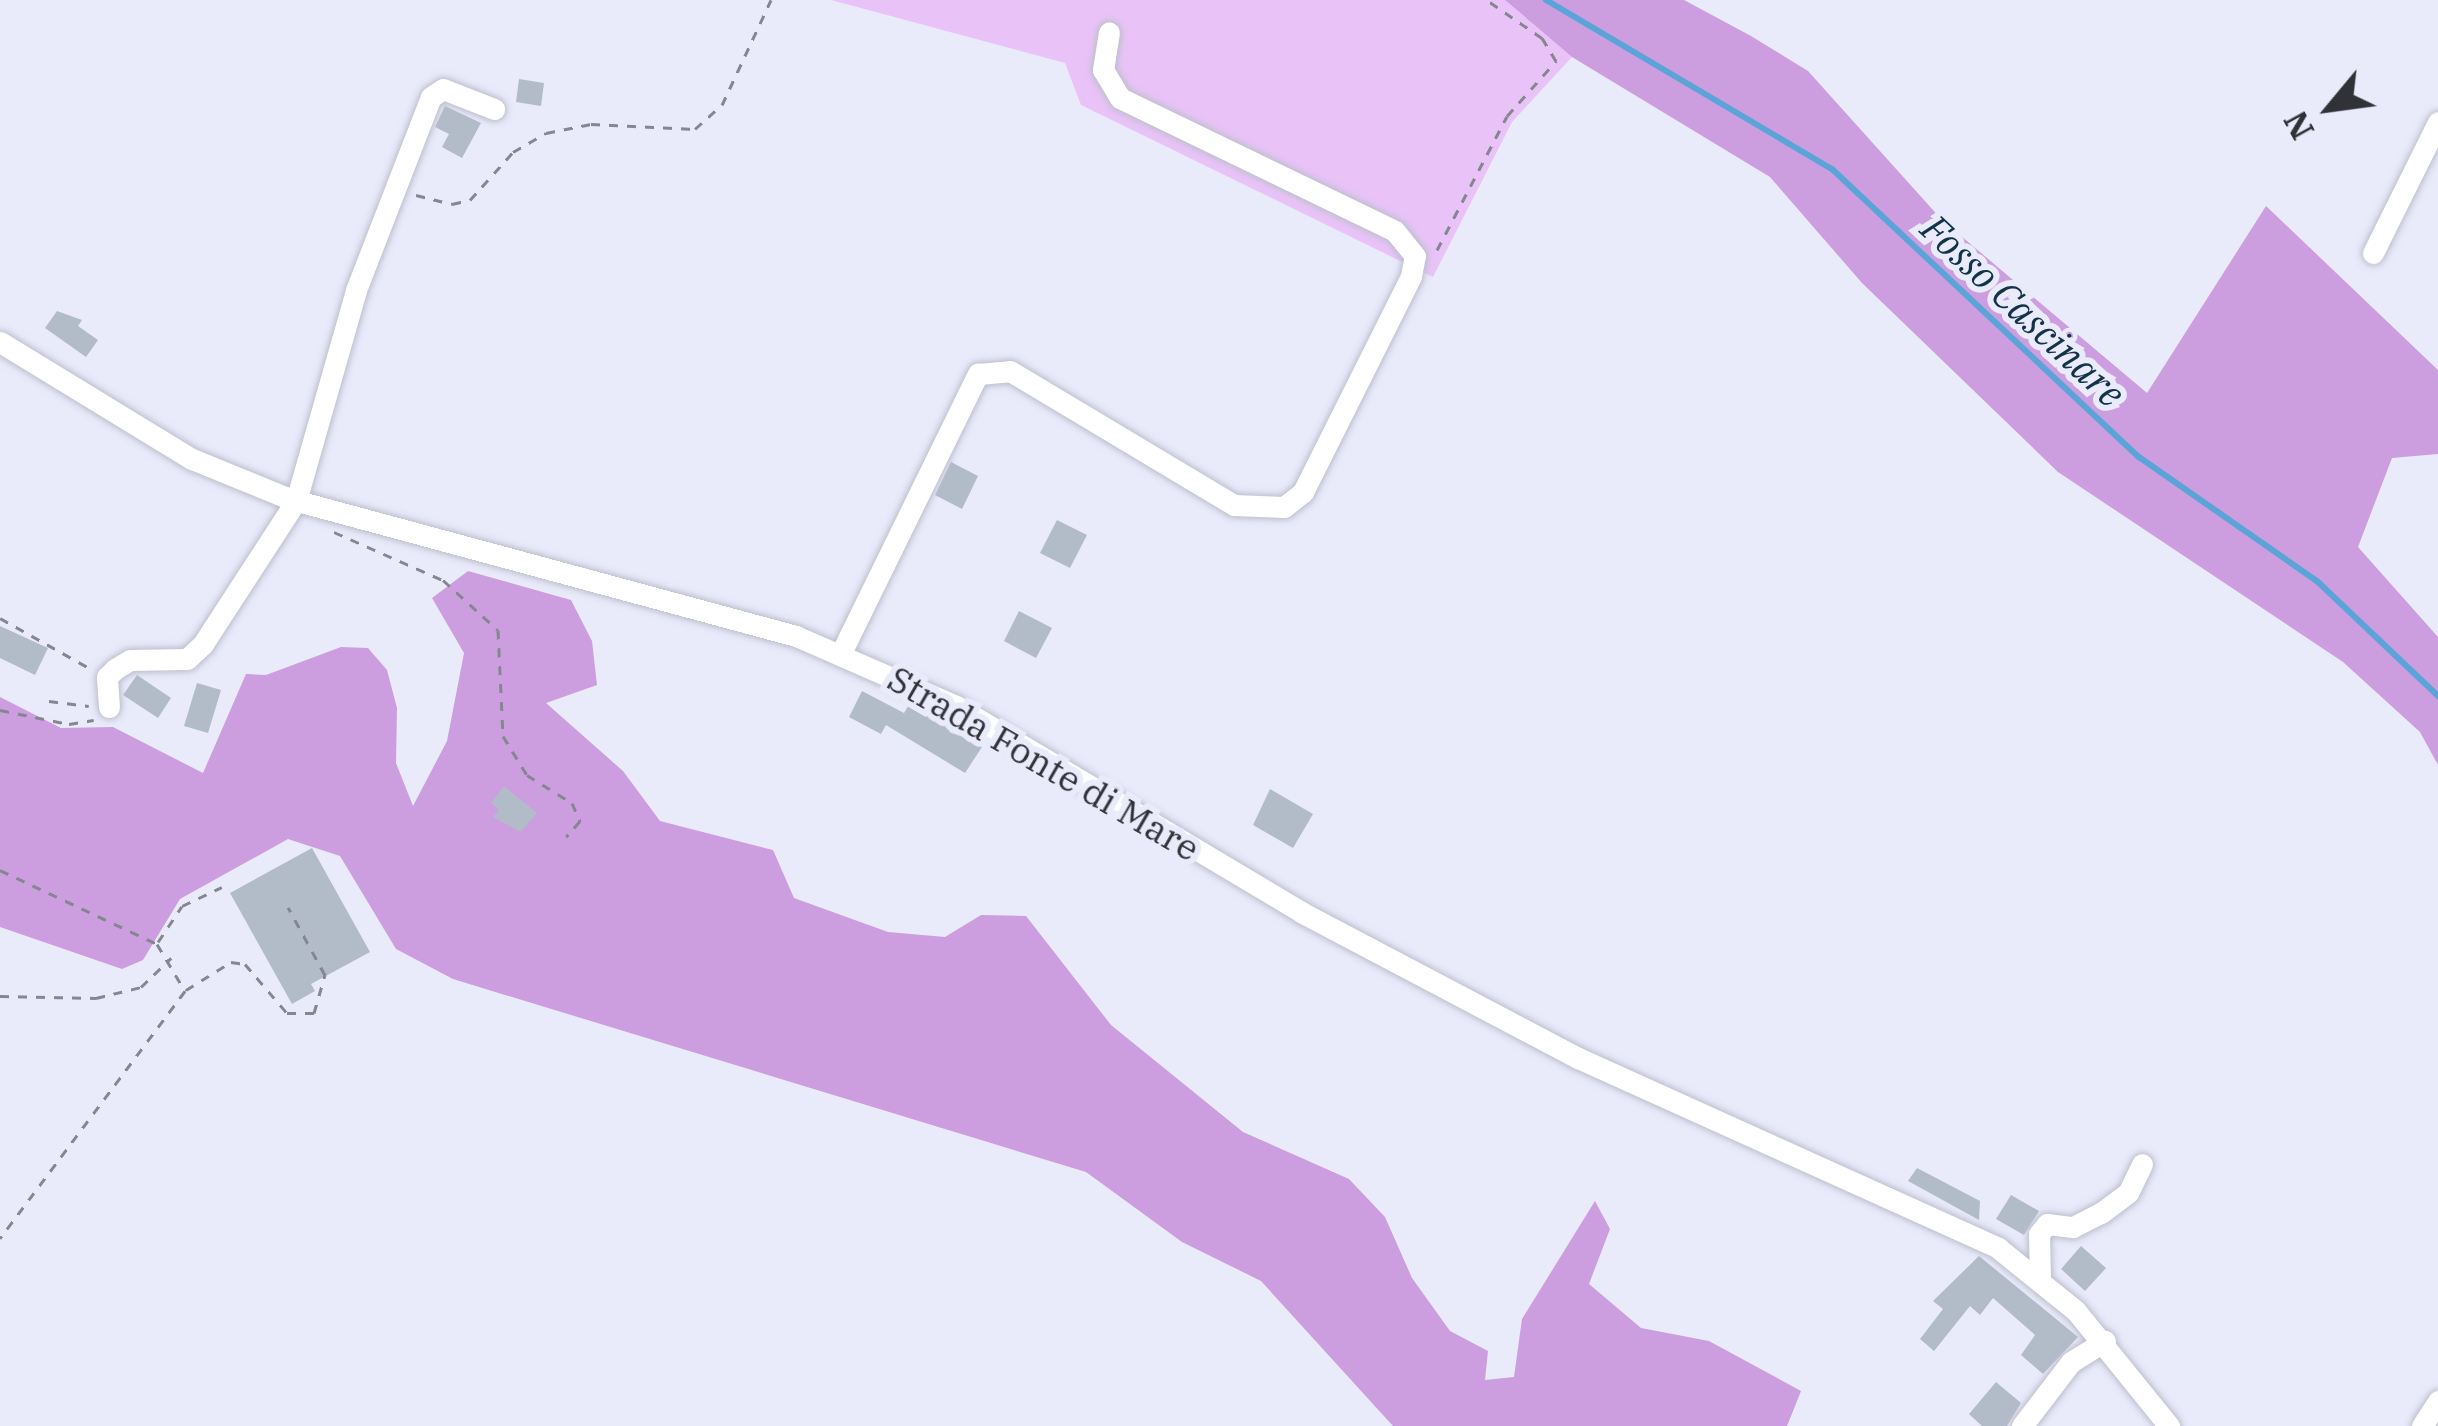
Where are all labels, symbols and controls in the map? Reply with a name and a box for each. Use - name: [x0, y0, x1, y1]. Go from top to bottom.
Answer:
- north arrow: [2270, 48, 2390, 168]
- text: N: [2273, 104, 2323, 148]
- water label: Fosso Cascinare: [1912, 205, 2134, 417]
- street label: Strada Fonte di Mare: [881, 656, 1207, 870]

